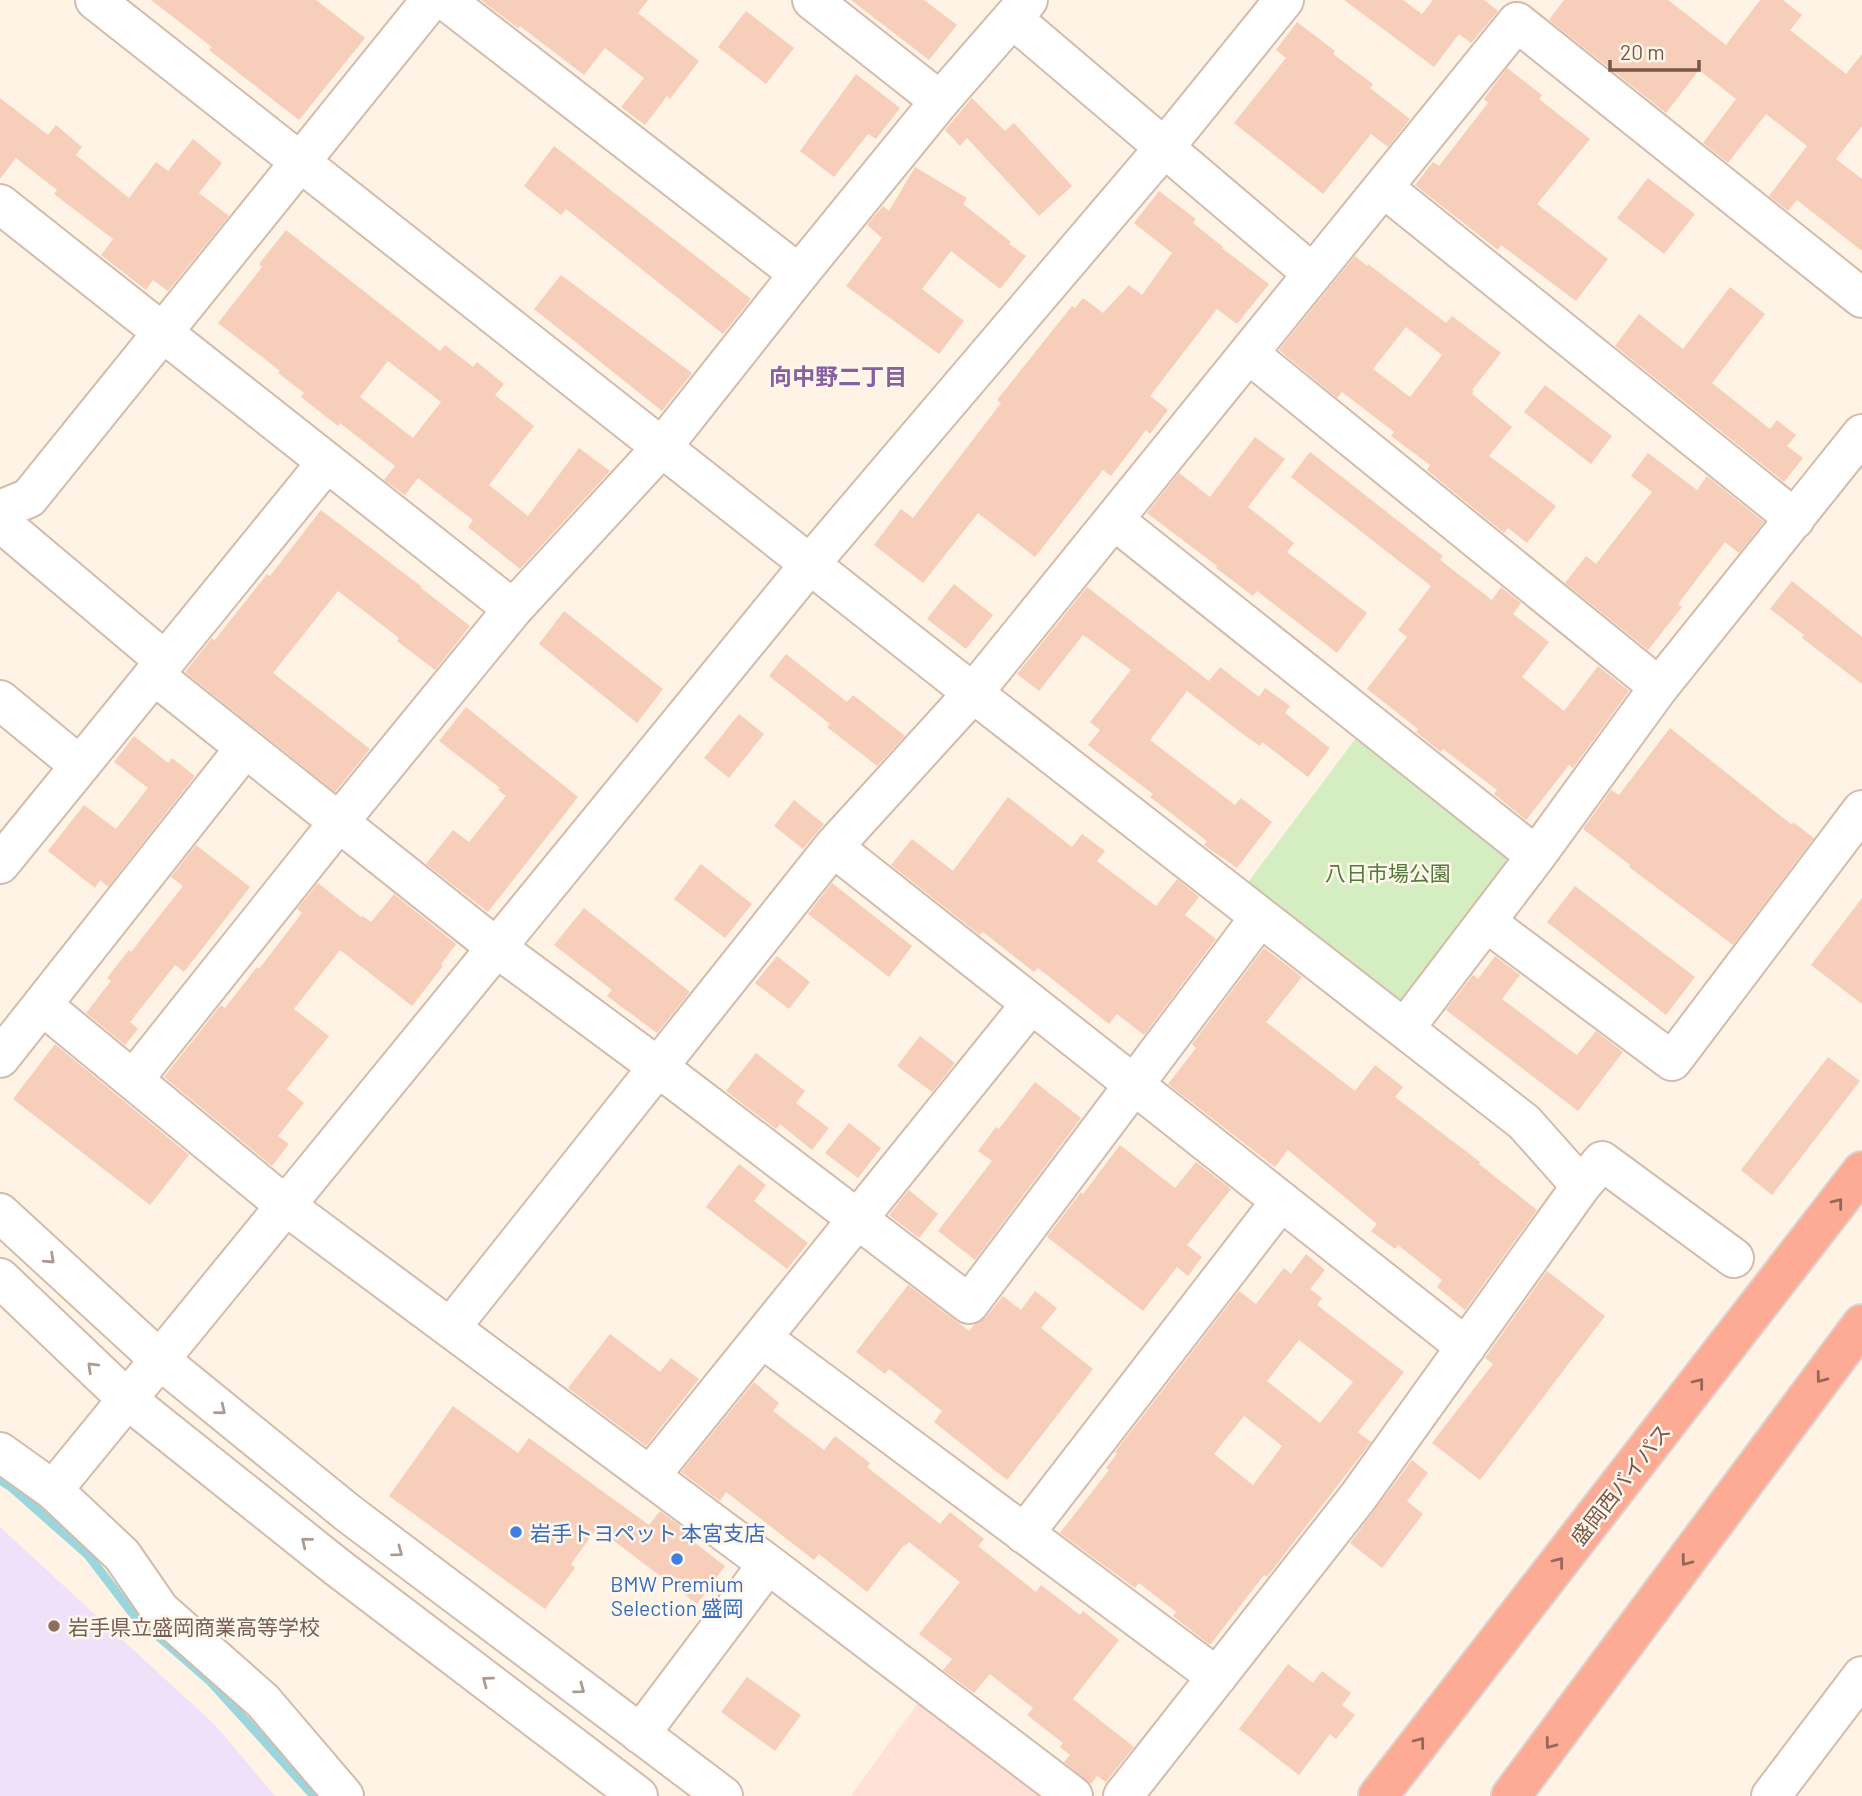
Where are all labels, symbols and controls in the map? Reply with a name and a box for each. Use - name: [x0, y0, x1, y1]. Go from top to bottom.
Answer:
- scale bar: [1610, 28, 1699, 72]
- text: 20 m: [1620, 39, 1665, 64]
- district label: 向中野二丁目: [769, 362, 907, 390]
- park label: 八日市場公園: [1325, 860, 1451, 885]
- one-way arrow: [1829, 1198, 1842, 1210]
- one-way arrow: [42, 1251, 55, 1264]
- one-way arrow: [88, 1362, 101, 1375]
- one-way arrow: [1817, 1371, 1830, 1383]
- one-way arrow: [1690, 1378, 1703, 1390]
- one-way arrow: [212, 1402, 225, 1414]
- street label: 盛岡西バイパス: [1565, 1419, 1675, 1549]
- place label: 岩手トヨペット 本宮支店: [530, 1520, 765, 1545]
- marker: 岩手トヨペット 本宮支店: [508, 1524, 524, 1540]
- one-way arrow: [301, 1538, 314, 1551]
- one-way arrow: [391, 1543, 403, 1556]
- marker: BMW Premium Selection 盛岡: [669, 1551, 685, 1567]
- one-way arrow: [1681, 1553, 1694, 1566]
- one-way arrow: [1551, 1558, 1564, 1570]
- place label: BMW Premium Selection 盛岡: [610, 1571, 744, 1620]
- place label: 岩手県立盛岡商業高等学校: [68, 1614, 320, 1639]
- marker: 岩手県立盛岡商業高等学校: [46, 1618, 62, 1634]
- one-way arrow: [482, 1676, 494, 1689]
- one-way arrow: [572, 1680, 585, 1693]
- one-way arrow: [1546, 1736, 1558, 1749]
- one-way arrow: [1411, 1737, 1424, 1750]

